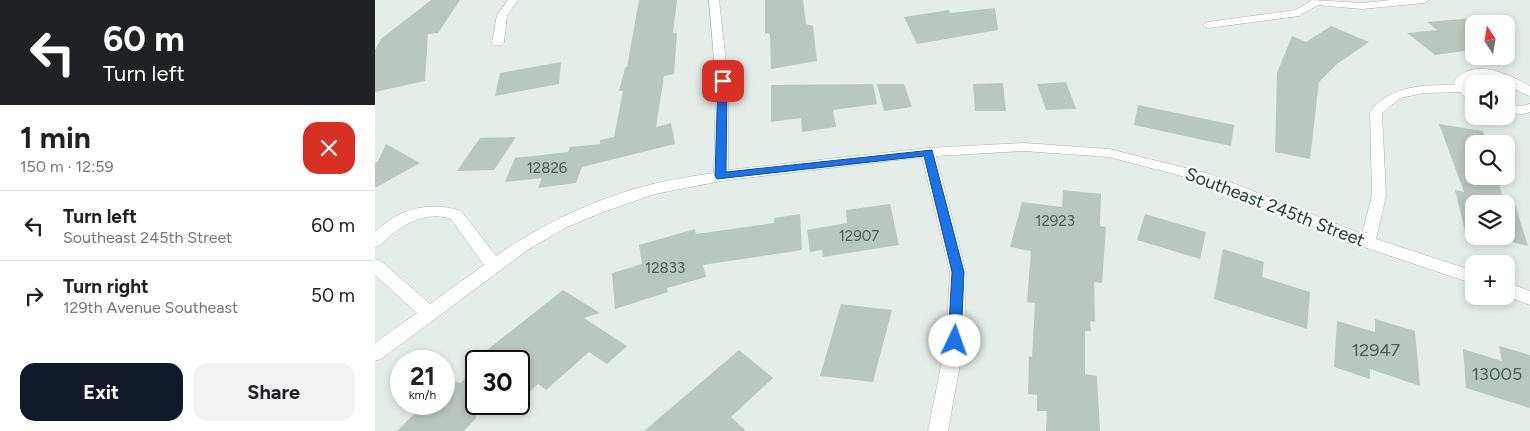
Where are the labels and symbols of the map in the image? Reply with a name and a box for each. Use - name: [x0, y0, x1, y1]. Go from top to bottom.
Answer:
- north arrow: [1465, 15, 1515, 65]
- pin: [702, 60, 744, 102]
- house number: 12826: [527, 159, 568, 177]
- street label: Southeast 245th Street: [1182, 163, 1368, 251]
- house number: 12923: [1035, 212, 1075, 230]
- house number: 12907: [839, 227, 879, 245]
- house number: 12833: [645, 259, 685, 277]
- position arrow: [928, 314, 980, 366]
- house number: 12947: [1352, 339, 1401, 361]
- speed limit sign: 30: [465, 350, 530, 415]
- house number: 13005: [1472, 363, 1522, 385]

